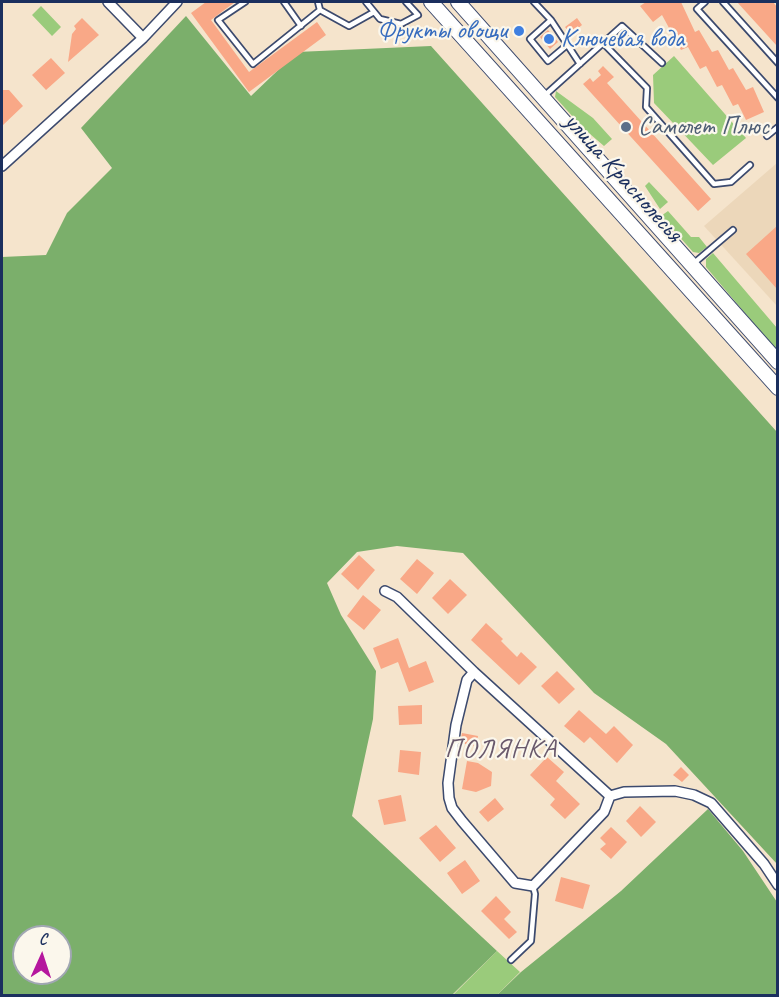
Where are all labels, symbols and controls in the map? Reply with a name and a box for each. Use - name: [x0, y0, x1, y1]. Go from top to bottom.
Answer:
- place label: Фрукты овощи: [377, 15, 507, 47]
- place label: Ключевая вода: [561, 23, 684, 55]
- marker: Фрукты овощи: [512, 24, 526, 38]
- marker: Ключевая вода: [542, 32, 556, 46]
- street label: улица Краснолесья: [557, 107, 689, 249]
- place label: Самолет Плюс: [638, 111, 769, 143]
- marker: Самолет Плюс: [619, 120, 633, 134]
- district label: ПОЛЯНКА: [445, 734, 557, 766]
- north arrow: [12, 925, 72, 985]
- text: С: [38, 929, 47, 949]

